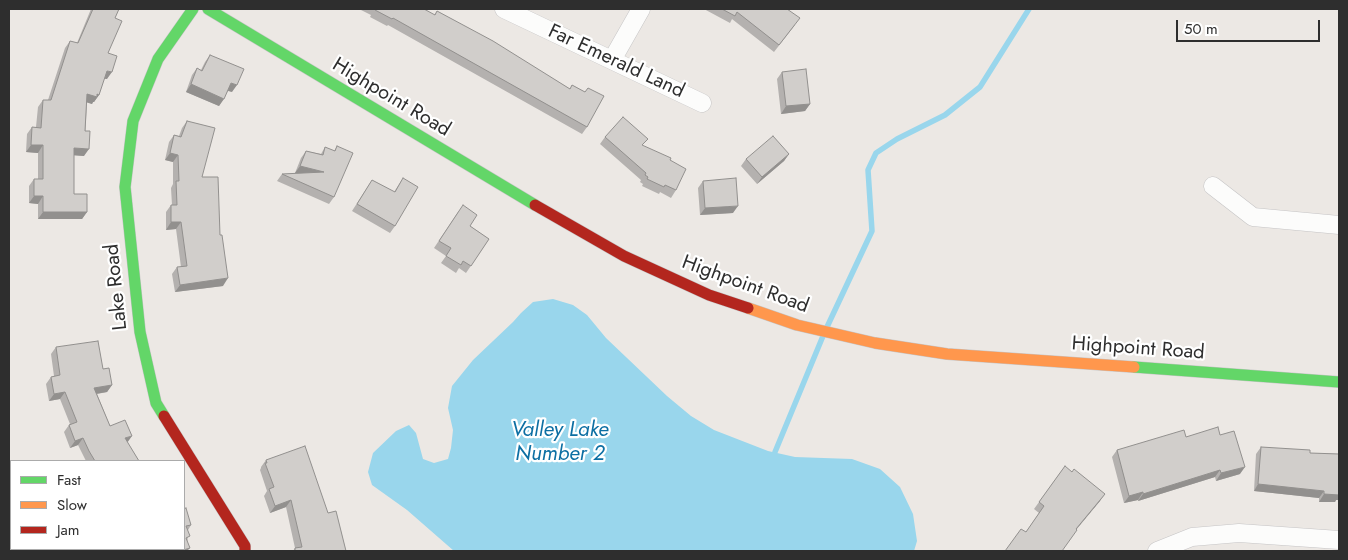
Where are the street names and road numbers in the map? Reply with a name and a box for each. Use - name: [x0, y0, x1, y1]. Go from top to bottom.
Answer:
- street label: Far Emerald Land: [544, 20, 688, 104]
- street label: Highpoint Road: [328, 53, 454, 143]
- street label: Lake Road: [101, 243, 133, 331]
- street label: Highpoint Road: [678, 251, 812, 319]
- street label: Highpoint Road: [1071, 332, 1205, 366]

